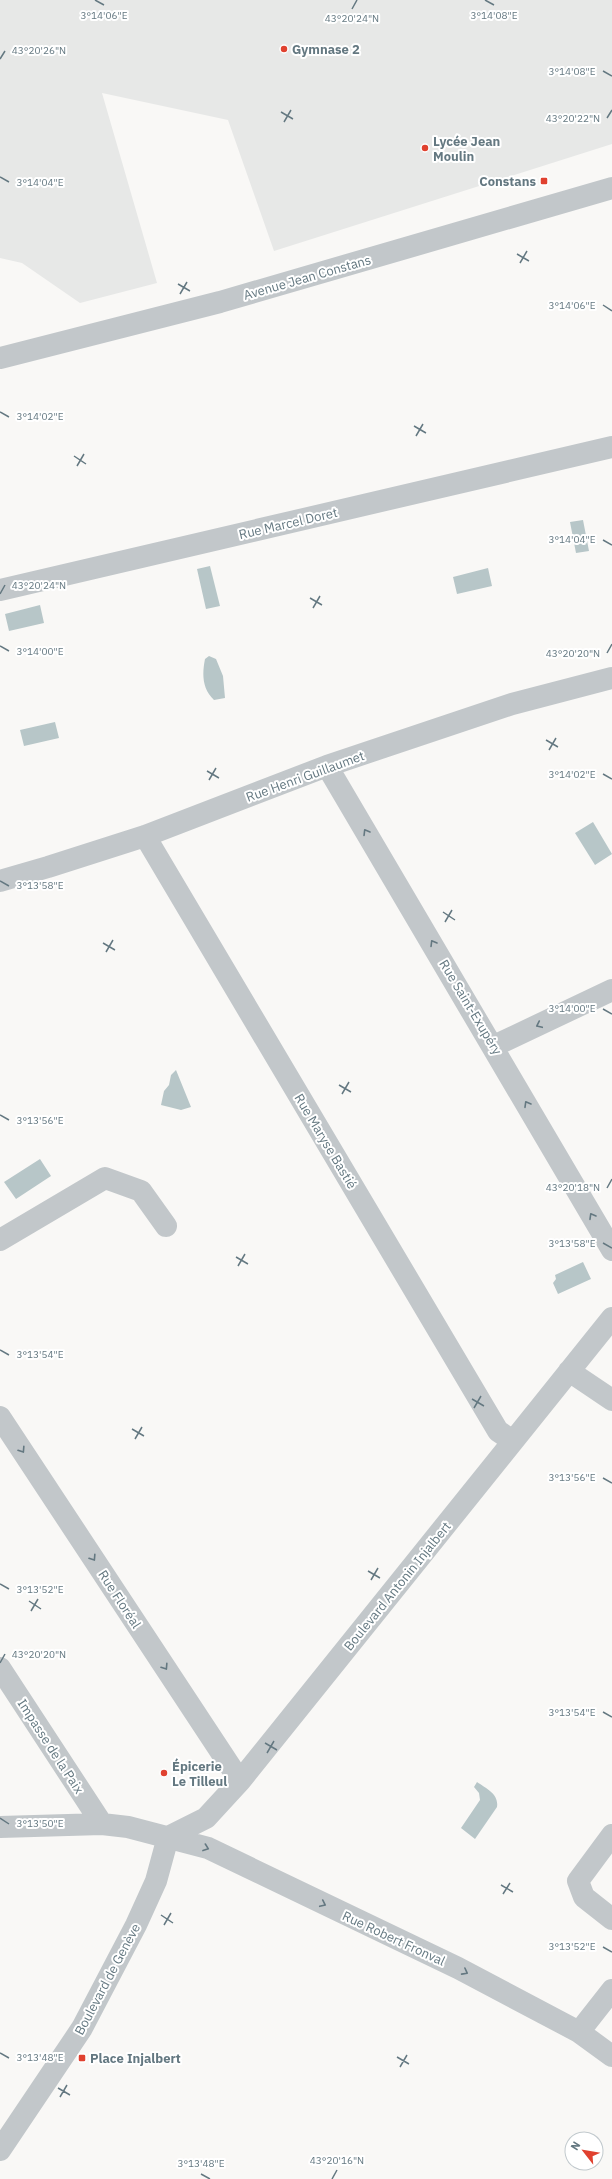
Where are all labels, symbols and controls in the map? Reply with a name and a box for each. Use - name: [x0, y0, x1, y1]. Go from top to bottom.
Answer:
- text: 3°14'06"E: [80, 9, 128, 22]
- text: 3°14'08"E: [470, 9, 518, 22]
- text: 43°20'24"N: [325, 12, 379, 25]
- place label: Gymnase 2: [292, 41, 360, 58]
- text: 43°20'26"N: [12, 44, 66, 57]
- marker: Gymnase 2: [279, 44, 289, 54]
- text: 3°14'08"E: [548, 65, 596, 78]
- text: 43°20'22"N: [546, 112, 600, 125]
- place label: Lycée Jean Moulin: [433, 133, 500, 165]
- marker: Lycée Jean Moulin: [420, 143, 430, 153]
- place label: Constans: [479, 173, 536, 190]
- text: 3°14'04"E: [16, 176, 64, 189]
- marker: Constans: [539, 176, 549, 186]
- street label: Avenue Jean Constans: [241, 251, 373, 304]
- text: 3°14'06"E: [548, 299, 596, 312]
- text: 3°14'02"E: [16, 410, 64, 423]
- street label: Rue Marcel Doret: [237, 504, 339, 543]
- text: 3°14'04"E: [548, 533, 596, 546]
- text: 43°20'24"N: [12, 579, 66, 592]
- text: 3°14'00"E: [16, 645, 64, 658]
- text: 43°20'20"N: [546, 647, 600, 660]
- street label: Rue Henri Guillaumet: [244, 747, 367, 806]
- text: 3°14'02"E: [548, 768, 596, 781]
- one-way arrow: [364, 829, 371, 836]
- text: 3°13'58"E: [16, 879, 64, 892]
- one-way arrow: [430, 940, 437, 947]
- street label: Rue Saint-Exupéry: [435, 957, 506, 1058]
- text: 3°14'00"E: [548, 1002, 596, 1015]
- one-way arrow: [535, 1020, 543, 1028]
- street label: Rue Maryse Bastié: [290, 1091, 361, 1192]
- one-way arrow: [525, 1101, 532, 1108]
- text: 3°13'56"E: [16, 1114, 64, 1127]
- text: 43°20'18"N: [546, 1181, 600, 1194]
- one-way arrow: [590, 1213, 597, 1220]
- text: 3°13'58"E: [548, 1237, 596, 1250]
- text: 3°13'54"E: [16, 1348, 64, 1361]
- one-way arrow: [17, 1446, 24, 1453]
- text: 3°13'56"E: [548, 1471, 596, 1484]
- street label: Boulevard Antonin Injalbert: [340, 1518, 455, 1654]
- one-way arrow: [88, 1554, 95, 1561]
- street label: Rue Floréal: [94, 1567, 145, 1632]
- text: 3°13'52"E: [16, 1583, 64, 1596]
- text: 43°20'20"N: [12, 1648, 66, 1661]
- one-way arrow: [160, 1663, 168, 1670]
- street label: Impasse de la Paix: [14, 1696, 88, 1797]
- text: 3°13'54"E: [548, 1706, 596, 1719]
- place label: Épicerie Le Tilleul: [172, 1758, 227, 1790]
- marker: Épicerie Le Tilleul: [159, 1768, 169, 1778]
- text: 3°13'50"E: [16, 1817, 64, 1830]
- one-way arrow: [202, 1843, 209, 1851]
- one-way arrow: [318, 1899, 326, 1907]
- street label: Rue Robert Fronval: [340, 1907, 448, 1970]
- street label: Boulevard de Genève: [71, 1920, 144, 2038]
- text: 3°13'52"E: [548, 1940, 596, 1953]
- one-way arrow: [461, 1967, 469, 1974]
- place label: Place Injalbert: [90, 2050, 181, 2067]
- text: 3°13'48"E: [16, 2051, 64, 2064]
- marker: Place Injalbert: [77, 2053, 87, 2063]
- north arrow: [564, 2131, 604, 2171]
- text: N: [567, 2139, 583, 2153]
- text: 43°20'16"N: [310, 2154, 364, 2167]
- text: 3°13'48"E: [177, 2157, 225, 2170]

